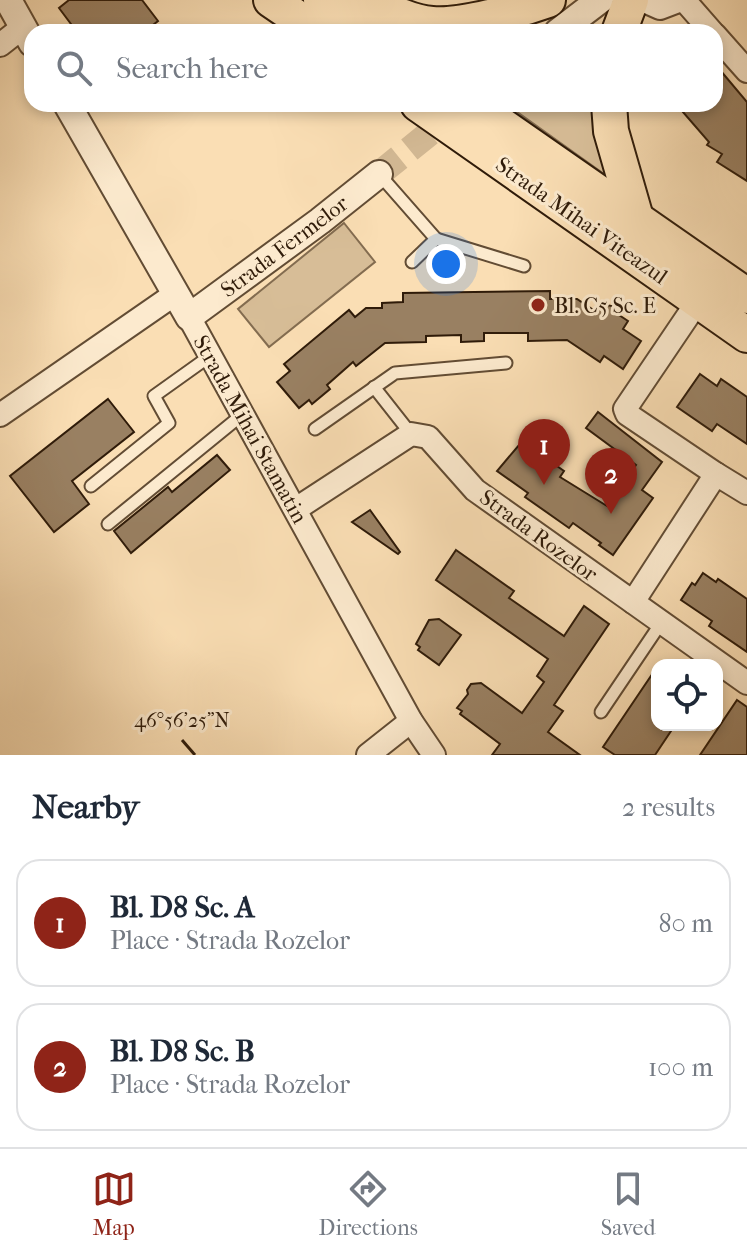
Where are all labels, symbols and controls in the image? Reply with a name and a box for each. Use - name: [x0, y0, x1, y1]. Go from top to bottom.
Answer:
- search box: [24, 24, 723, 112]
- icon: search: [52, 46, 96, 90]
- text: Search here: [116, 51, 268, 86]
- street label: Strada Mihai Viteazul: [490, 152, 672, 290]
- street label: Strada Fermelor: [216, 190, 354, 303]
- your location: [426, 244, 466, 284]
- place label: Bl. C5 Sc. E: [554, 293, 656, 319]
- marker: Bl. C5 Sc. E: [529, 296, 547, 314]
- street label: Strada Mihai Stamatin: [188, 331, 313, 528]
- pin: 1: [518, 419, 570, 485]
- pin: 2: [585, 448, 637, 514]
- street label: Strada Rozelor: [474, 484, 603, 588]
- map controls: [651, 659, 723, 731]
- button: locate: [651, 659, 723, 731]
- text: 46°56'25"N: [134, 709, 230, 732]
- text: Nearby: [32, 787, 139, 827]
- text: 2 results: [622, 792, 715, 823]
- text: Bl. D8 Sc. A: [110, 890, 255, 925]
- text: 1: [55, 908, 65, 939]
- text: 80 m: [658, 908, 713, 939]
- text: Place · Strada Rozelor: [110, 925, 350, 956]
- text: Bl. D8 Sc. B: [110, 1034, 255, 1069]
- text: 2: [53, 1052, 67, 1083]
- text: 100 m: [648, 1052, 713, 1083]
- text: Place · Strada Rozelor: [110, 1069, 350, 1100]
- tab: Map: [92, 1167, 136, 1241]
- tab: Directions: [319, 1167, 418, 1241]
- tab: Saved: [601, 1167, 655, 1241]

